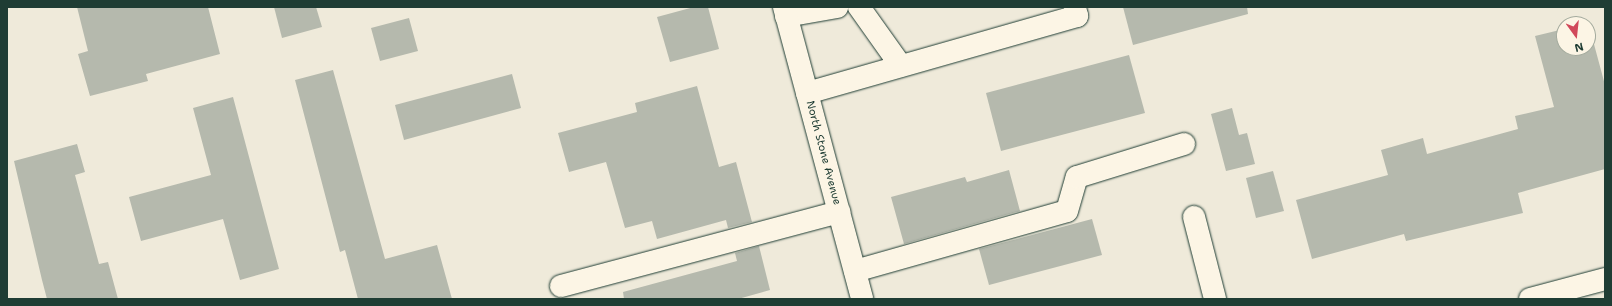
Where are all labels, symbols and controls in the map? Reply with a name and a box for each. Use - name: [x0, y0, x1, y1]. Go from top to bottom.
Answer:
- north arrow: [1556, 16, 1596, 56]
- text: N: [1573, 39, 1585, 55]
- street label: North Stone Avenue: [803, 99, 843, 207]

